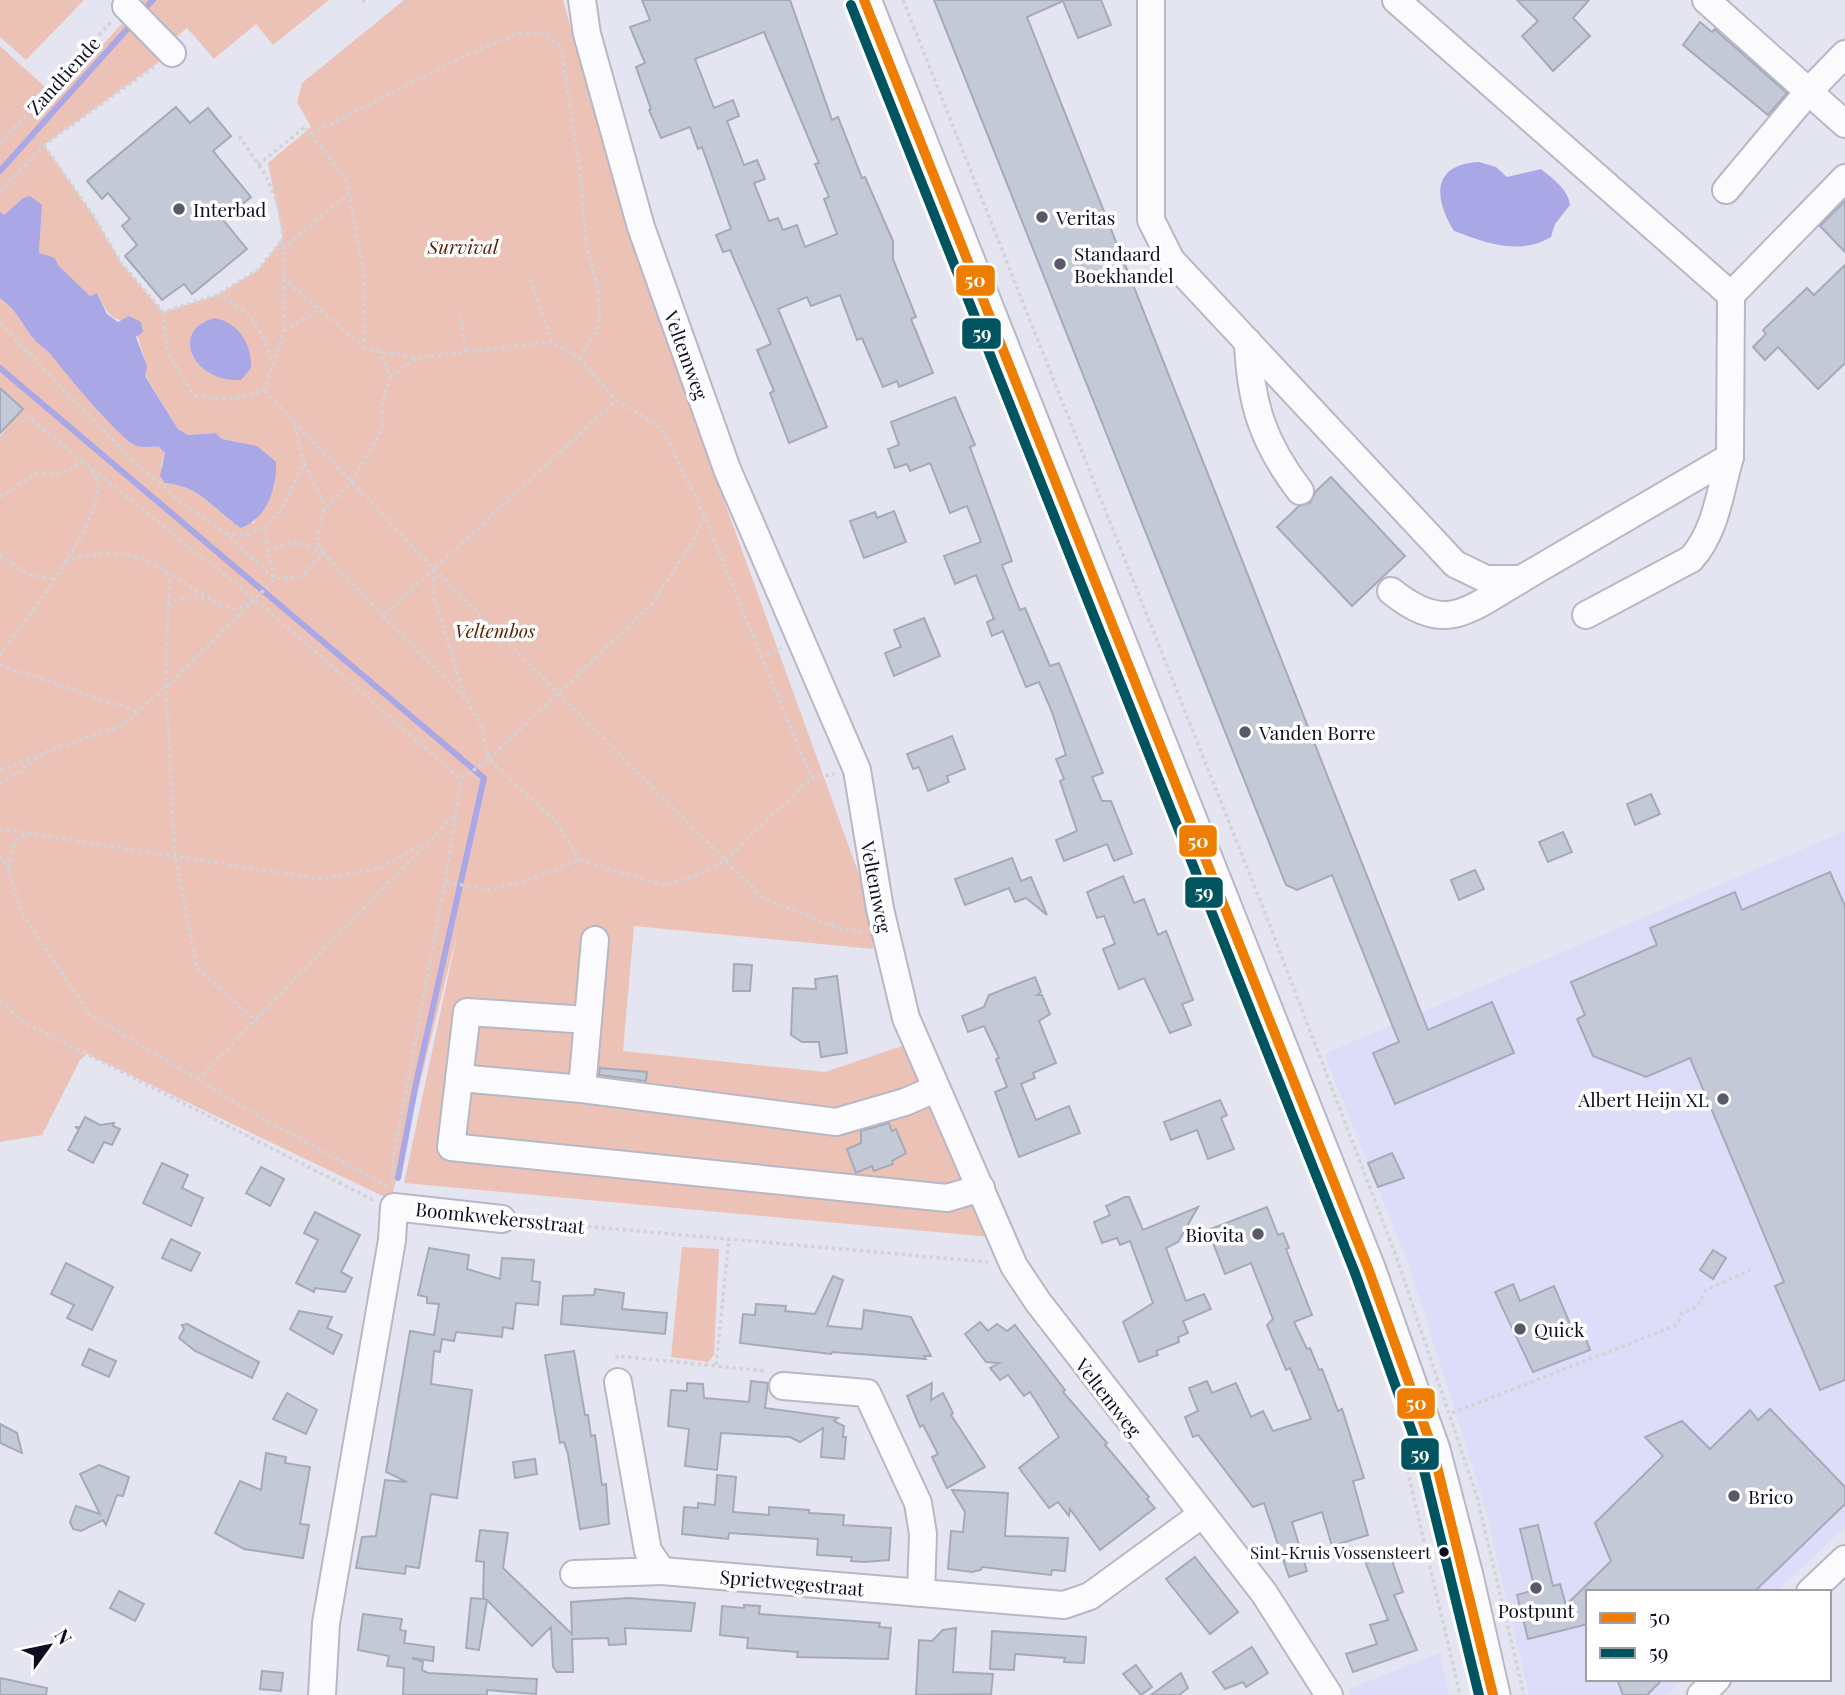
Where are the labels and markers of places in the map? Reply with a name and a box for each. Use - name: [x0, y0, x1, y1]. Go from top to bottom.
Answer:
- place label: Interbad: [193, 196, 266, 222]
- marker: Interbad: [171, 201, 187, 217]
- place label: Veritas: [1055, 204, 1115, 230]
- marker: Veritas: [1034, 209, 1050, 225]
- place label: Standaard Boekhandel: [1074, 240, 1174, 288]
- marker: Standaard Boekhandel: [1052, 256, 1068, 272]
- place label: Vanden Borre: [1258, 719, 1376, 745]
- marker: Vanden Borre: [1237, 724, 1253, 740]
- place label: Albert Heijn XL: [1577, 1086, 1709, 1112]
- marker: Albert Heijn XL: [1715, 1091, 1731, 1107]
- place label: Biovita: [1185, 1221, 1245, 1247]
- marker: Biovita: [1250, 1226, 1266, 1242]
- place label: Quick: [1534, 1316, 1585, 1342]
- marker: Quick: [1512, 1321, 1528, 1337]
- place label: Brico: [1748, 1483, 1793, 1509]
- marker: Brico: [1726, 1488, 1742, 1504]
- place label: Sint-Kruis Vossensteert: [1250, 1541, 1432, 1563]
- marker: Sint-Kruis Vossensteert: [1437, 1545, 1451, 1559]
- marker: Postpunt: [1528, 1580, 1544, 1596]
- place label: Postpunt: [1498, 1597, 1575, 1623]

